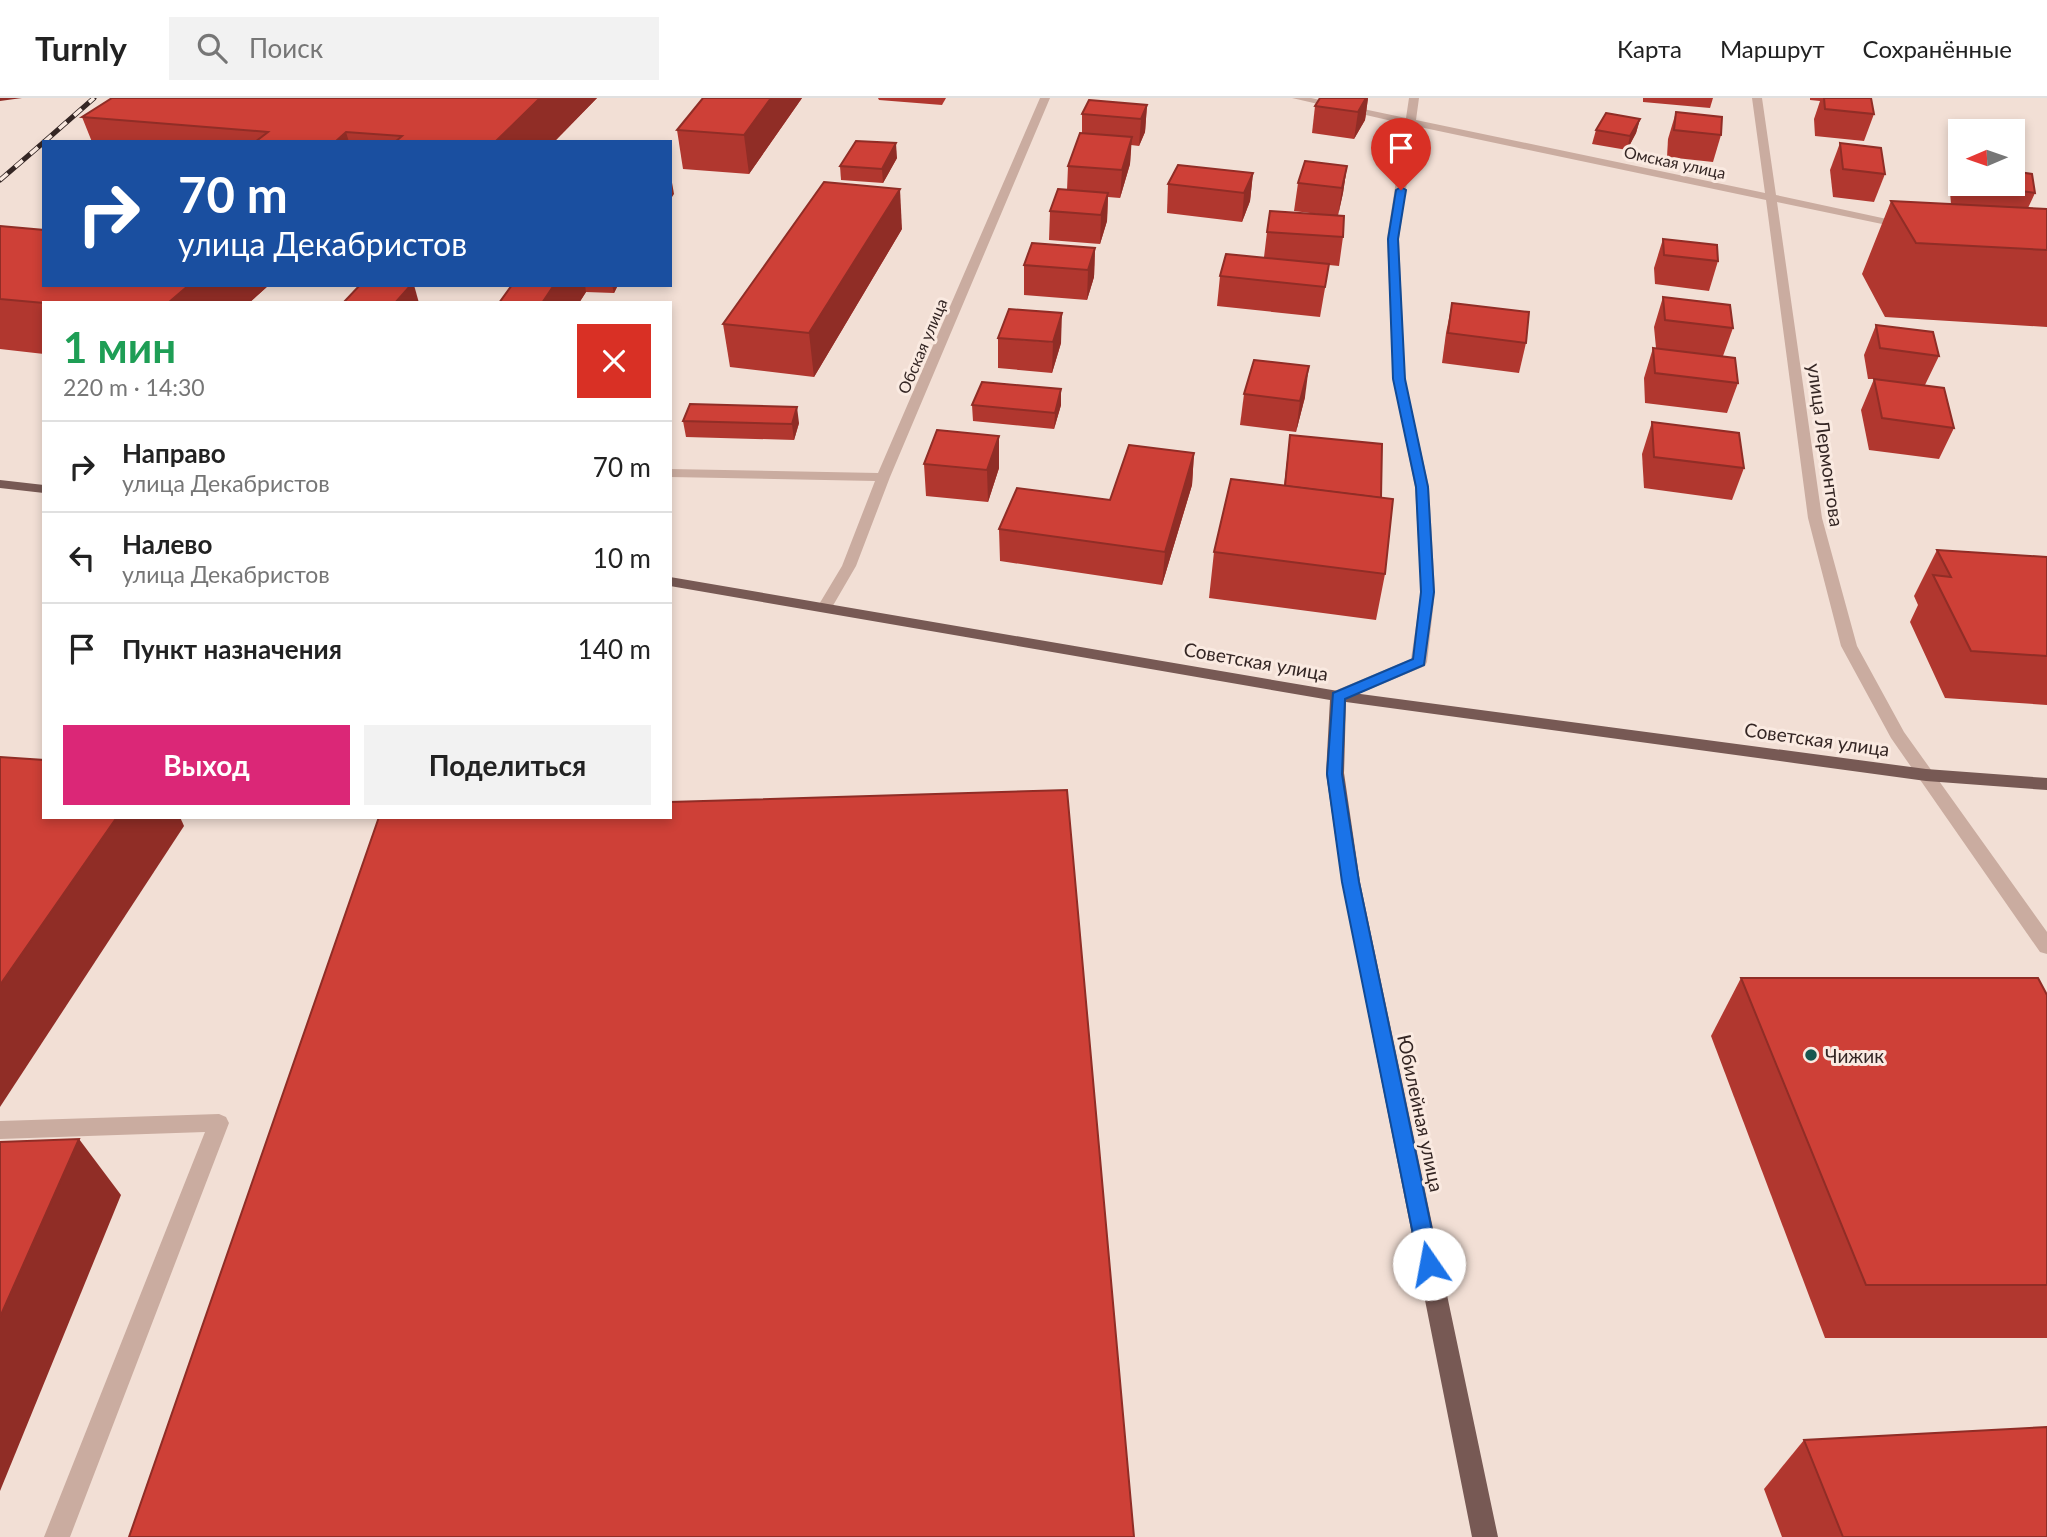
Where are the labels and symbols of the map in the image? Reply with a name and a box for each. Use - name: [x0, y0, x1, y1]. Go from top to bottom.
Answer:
- pin: [1371, 118, 1431, 190]
- north arrow: [1948, 119, 2025, 196]
- street label: Омская улица: [1622, 142, 1728, 182]
- street label: Обская улица: [893, 295, 951, 397]
- street label: улица Лермонтова: [1803, 362, 1849, 528]
- street label: Советская улица: [1182, 637, 1330, 685]
- street label: Советская улица: [1743, 717, 1891, 761]
- street label: Юбилейная улица: [1393, 1032, 1449, 1194]
- place label: Чижик: [1825, 1044, 1884, 1067]
- marker: Чижик: [1803, 1047, 1819, 1063]
- position arrow: [1392, 1227, 1466, 1301]

